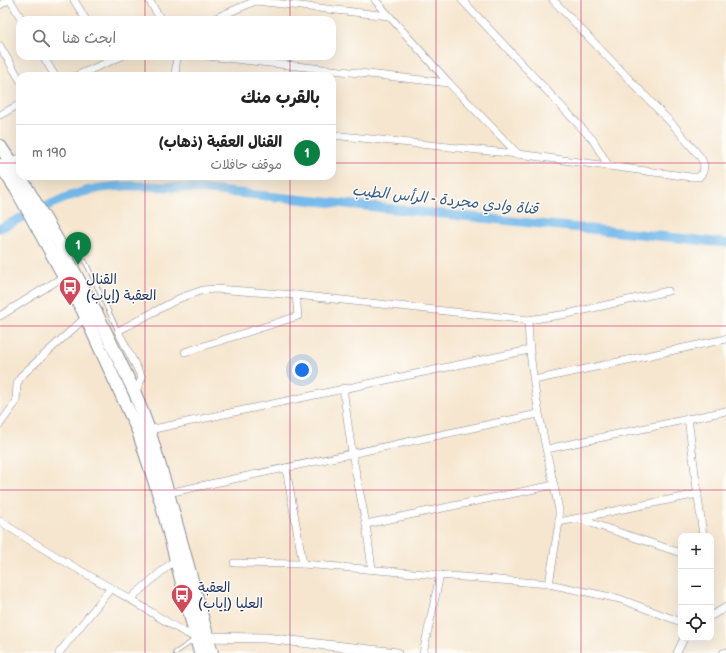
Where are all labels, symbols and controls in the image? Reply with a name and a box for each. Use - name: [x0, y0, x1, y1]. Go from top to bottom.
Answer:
- search box: [16, 16, 336, 60]
- icon: search: [30, 27, 52, 49]
- text: ابحث هنا: [62, 29, 116, 48]
- text: بالقرب منك: [241, 88, 320, 108]
- text: القنال العقبة (ذهاب): [158, 133, 282, 152]
- text: 190 m: [32, 145, 66, 161]
- text: 1: [304, 145, 310, 161]
- text: موقف حافلات: [210, 157, 282, 173]
- water label: قناة وادي مجردة - الرأس الطيب: [351, 181, 541, 220]
- pin: 1: [65, 232, 91, 265]
- place label: القنال العقبة (إياب): [86, 271, 156, 304]
- bus stop icon: القنال العقبة (إياب): [57, 274, 83, 307]
- your location: [292, 360, 312, 380]
- map controls: [678, 533, 714, 641]
- button: +: [678, 533, 714, 569]
- button: −: [678, 569, 714, 605]
- place label: العقبة العليا (إياب): [198, 579, 263, 612]
- bus stop icon: العقبة العليا (إياب): [169, 582, 195, 615]
- button: locate: [678, 605, 714, 641]

